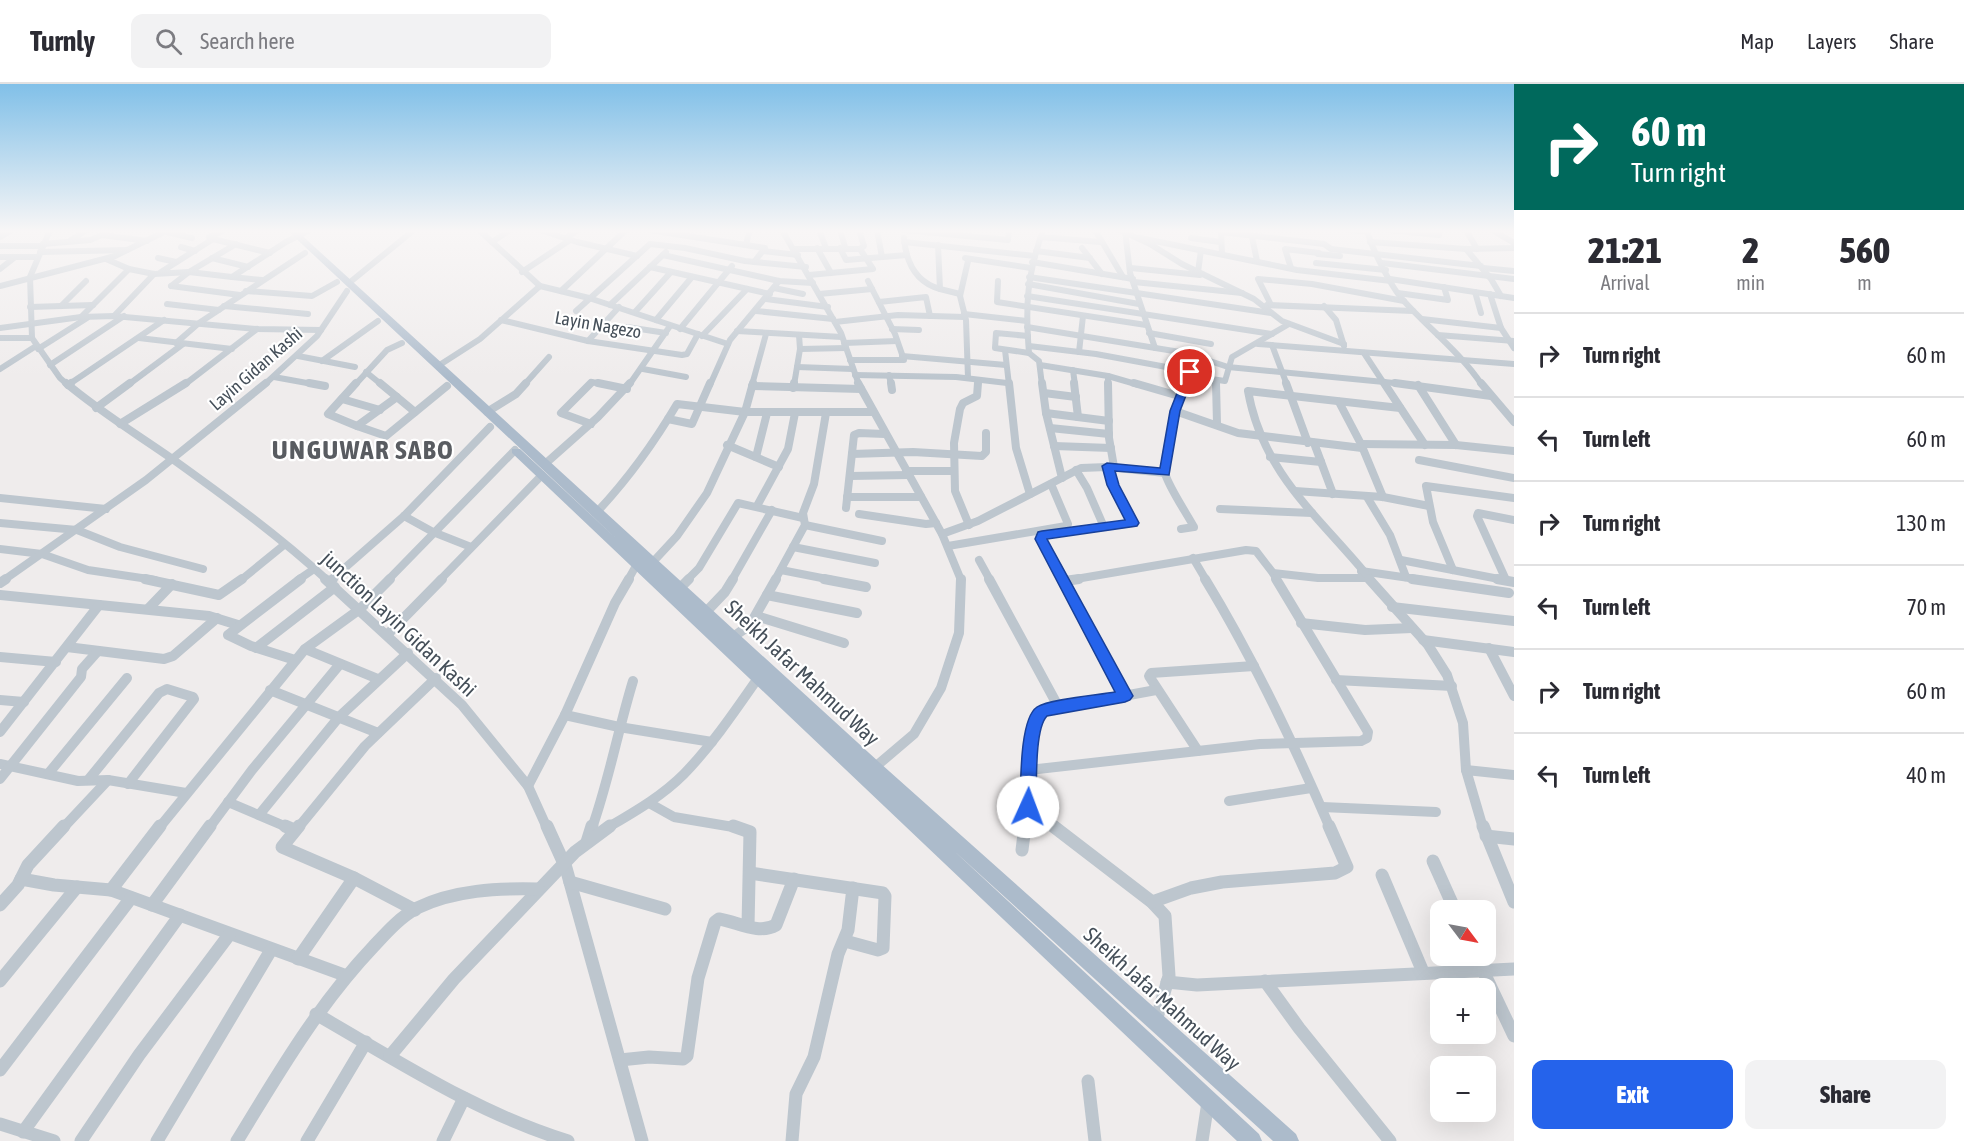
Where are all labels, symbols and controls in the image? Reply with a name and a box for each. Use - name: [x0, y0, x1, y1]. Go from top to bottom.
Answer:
- search box: [131, 14, 551, 68]
- text: Turnly: [30, 25, 95, 57]
- icon: search: [152, 25, 185, 58]
- text: Search here: [200, 28, 295, 54]
- text: Map: [1740, 29, 1774, 53]
- text: Layers: [1807, 29, 1857, 53]
- text: Share: [1890, 29, 1934, 53]
- text: 60 m: [1631, 107, 1706, 155]
- icon: right: [1532, 108, 1610, 186]
- text: Turn right: [1631, 157, 1726, 188]
- text: 21:21: [1588, 229, 1662, 271]
- text: 2: [1742, 229, 1759, 271]
- text: 560: [1839, 229, 1890, 271]
- text: Arrival: [1601, 271, 1650, 294]
- text: min: [1736, 271, 1765, 294]
- text: m: [1857, 271, 1872, 294]
- street label: Layin Nagezo: [553, 307, 643, 342]
- street label: Layin Gidan Kashi: [205, 323, 306, 415]
- icon: right: [1532, 339, 1565, 372]
- text: Turn right: [1583, 342, 1660, 368]
- text: 60 m: [1906, 342, 1946, 368]
- pin: [1164, 346, 1215, 397]
- icon: arrive: [1173, 355, 1206, 388]
- icon: left: [1532, 423, 1565, 456]
- text: Turn left: [1583, 426, 1650, 452]
- text: 60 m: [1906, 426, 1946, 452]
- district label: UNGUWAR SABO: [272, 434, 454, 465]
- icon: right: [1532, 507, 1565, 540]
- text: Turn right: [1583, 510, 1660, 536]
- text: 130 m: [1896, 510, 1946, 536]
- street label: junction Layin Gidan Kashi: [317, 545, 482, 701]
- icon: left: [1532, 591, 1565, 624]
- text: Turn left: [1583, 594, 1650, 620]
- text: 70 m: [1906, 594, 1946, 620]
- street label: Sheikh Jafar Mahmud Way: [721, 595, 885, 750]
- icon: right: [1532, 675, 1565, 708]
- text: Turn right: [1583, 678, 1660, 704]
- text: 60 m: [1906, 678, 1946, 704]
- icon: left: [1532, 759, 1565, 792]
- text: Turn left: [1583, 762, 1650, 788]
- text: 40 m: [1906, 762, 1946, 788]
- position arrow: [996, 775, 1060, 839]
- north arrow: [1430, 900, 1496, 966]
- map controls: [1430, 900, 1496, 1122]
- street label: Sheikh Jafar Mahmud Way: [1080, 922, 1246, 1075]
- button: +: [1430, 978, 1496, 1044]
- button: −: [1430, 1056, 1496, 1122]
- button: Exit: [1532, 1060, 1733, 1129]
- button: Share: [1745, 1060, 1946, 1129]

